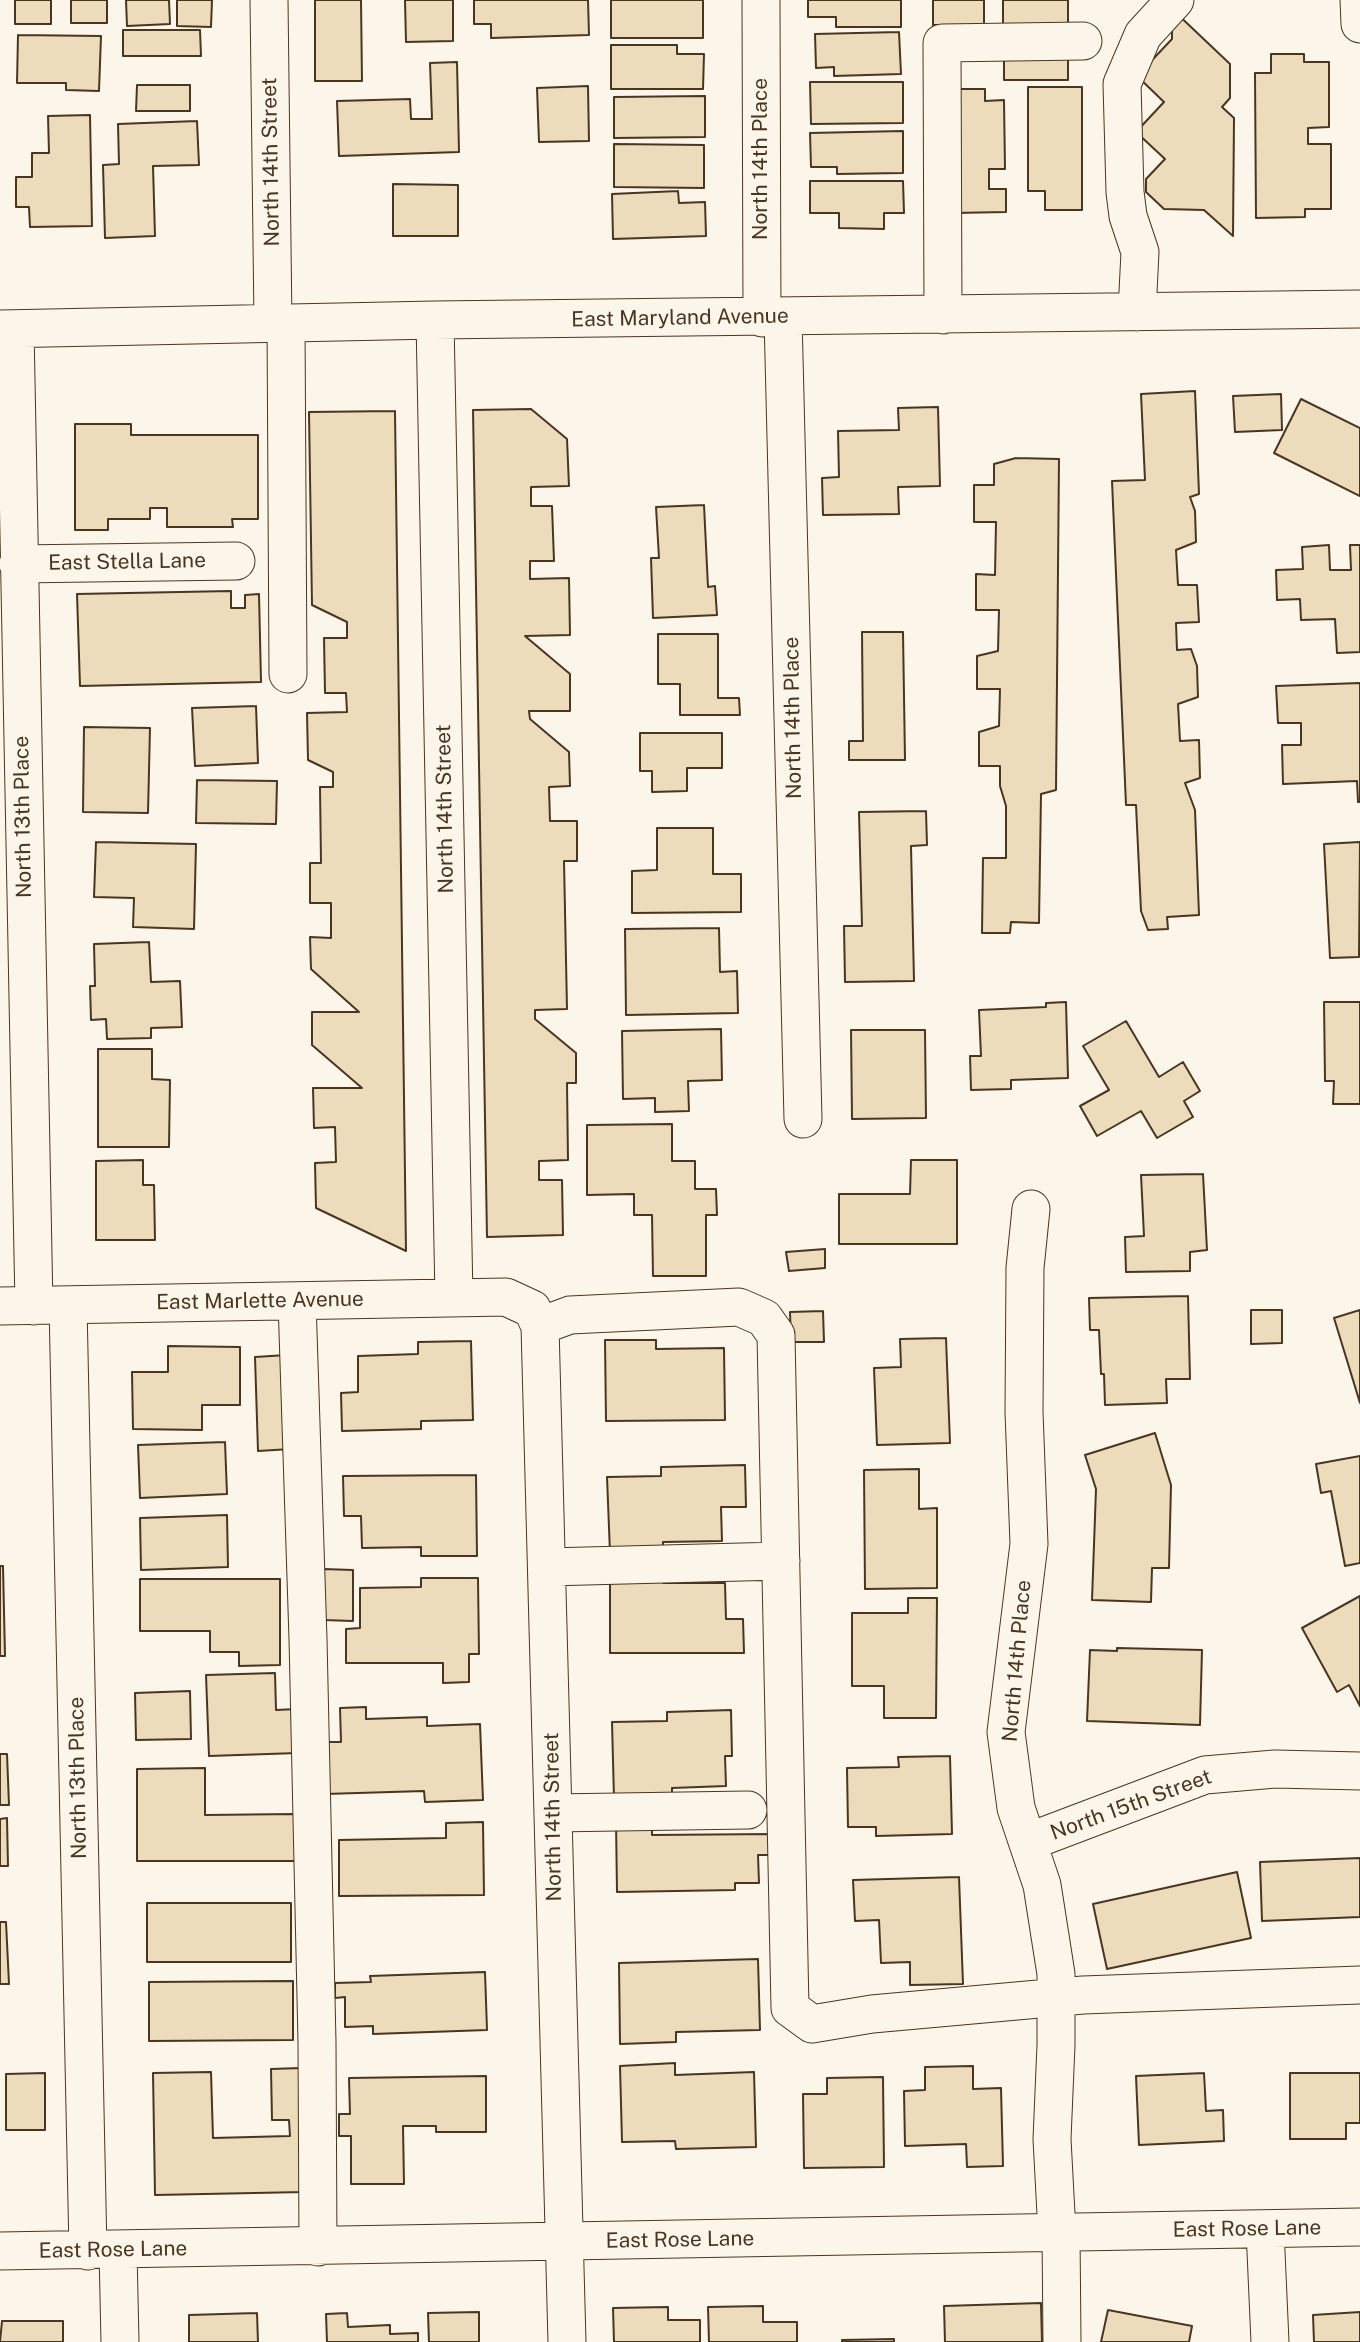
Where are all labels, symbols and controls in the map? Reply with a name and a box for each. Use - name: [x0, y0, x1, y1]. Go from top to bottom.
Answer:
- street label: North 14th Street: [257, 77, 285, 247]
- street label: North 14th Place: [748, 78, 774, 240]
- street label: East Maryland Avenue: [571, 304, 789, 332]
- street label: East Stella Lane: [48, 548, 206, 576]
- street label: North 14th Place: [779, 637, 807, 799]
- street label: North 14th Street: [431, 724, 459, 894]
- street label: North 13th Place: [9, 736, 37, 898]
- street label: East Marlette Avenue: [156, 1287, 364, 1315]
- street label: North 14th Place: [997, 1579, 1037, 1743]
- street label: North 13th Place: [64, 1697, 92, 1859]
- street label: North 14th Street: [539, 1732, 567, 1902]
- street label: North 15th Street: [1047, 1764, 1215, 1846]
- street label: East Rose Lane: [1172, 2215, 1322, 2243]
- street label: East Rose Lane: [605, 2226, 755, 2254]
- street label: East Rose Lane: [38, 2236, 188, 2264]

